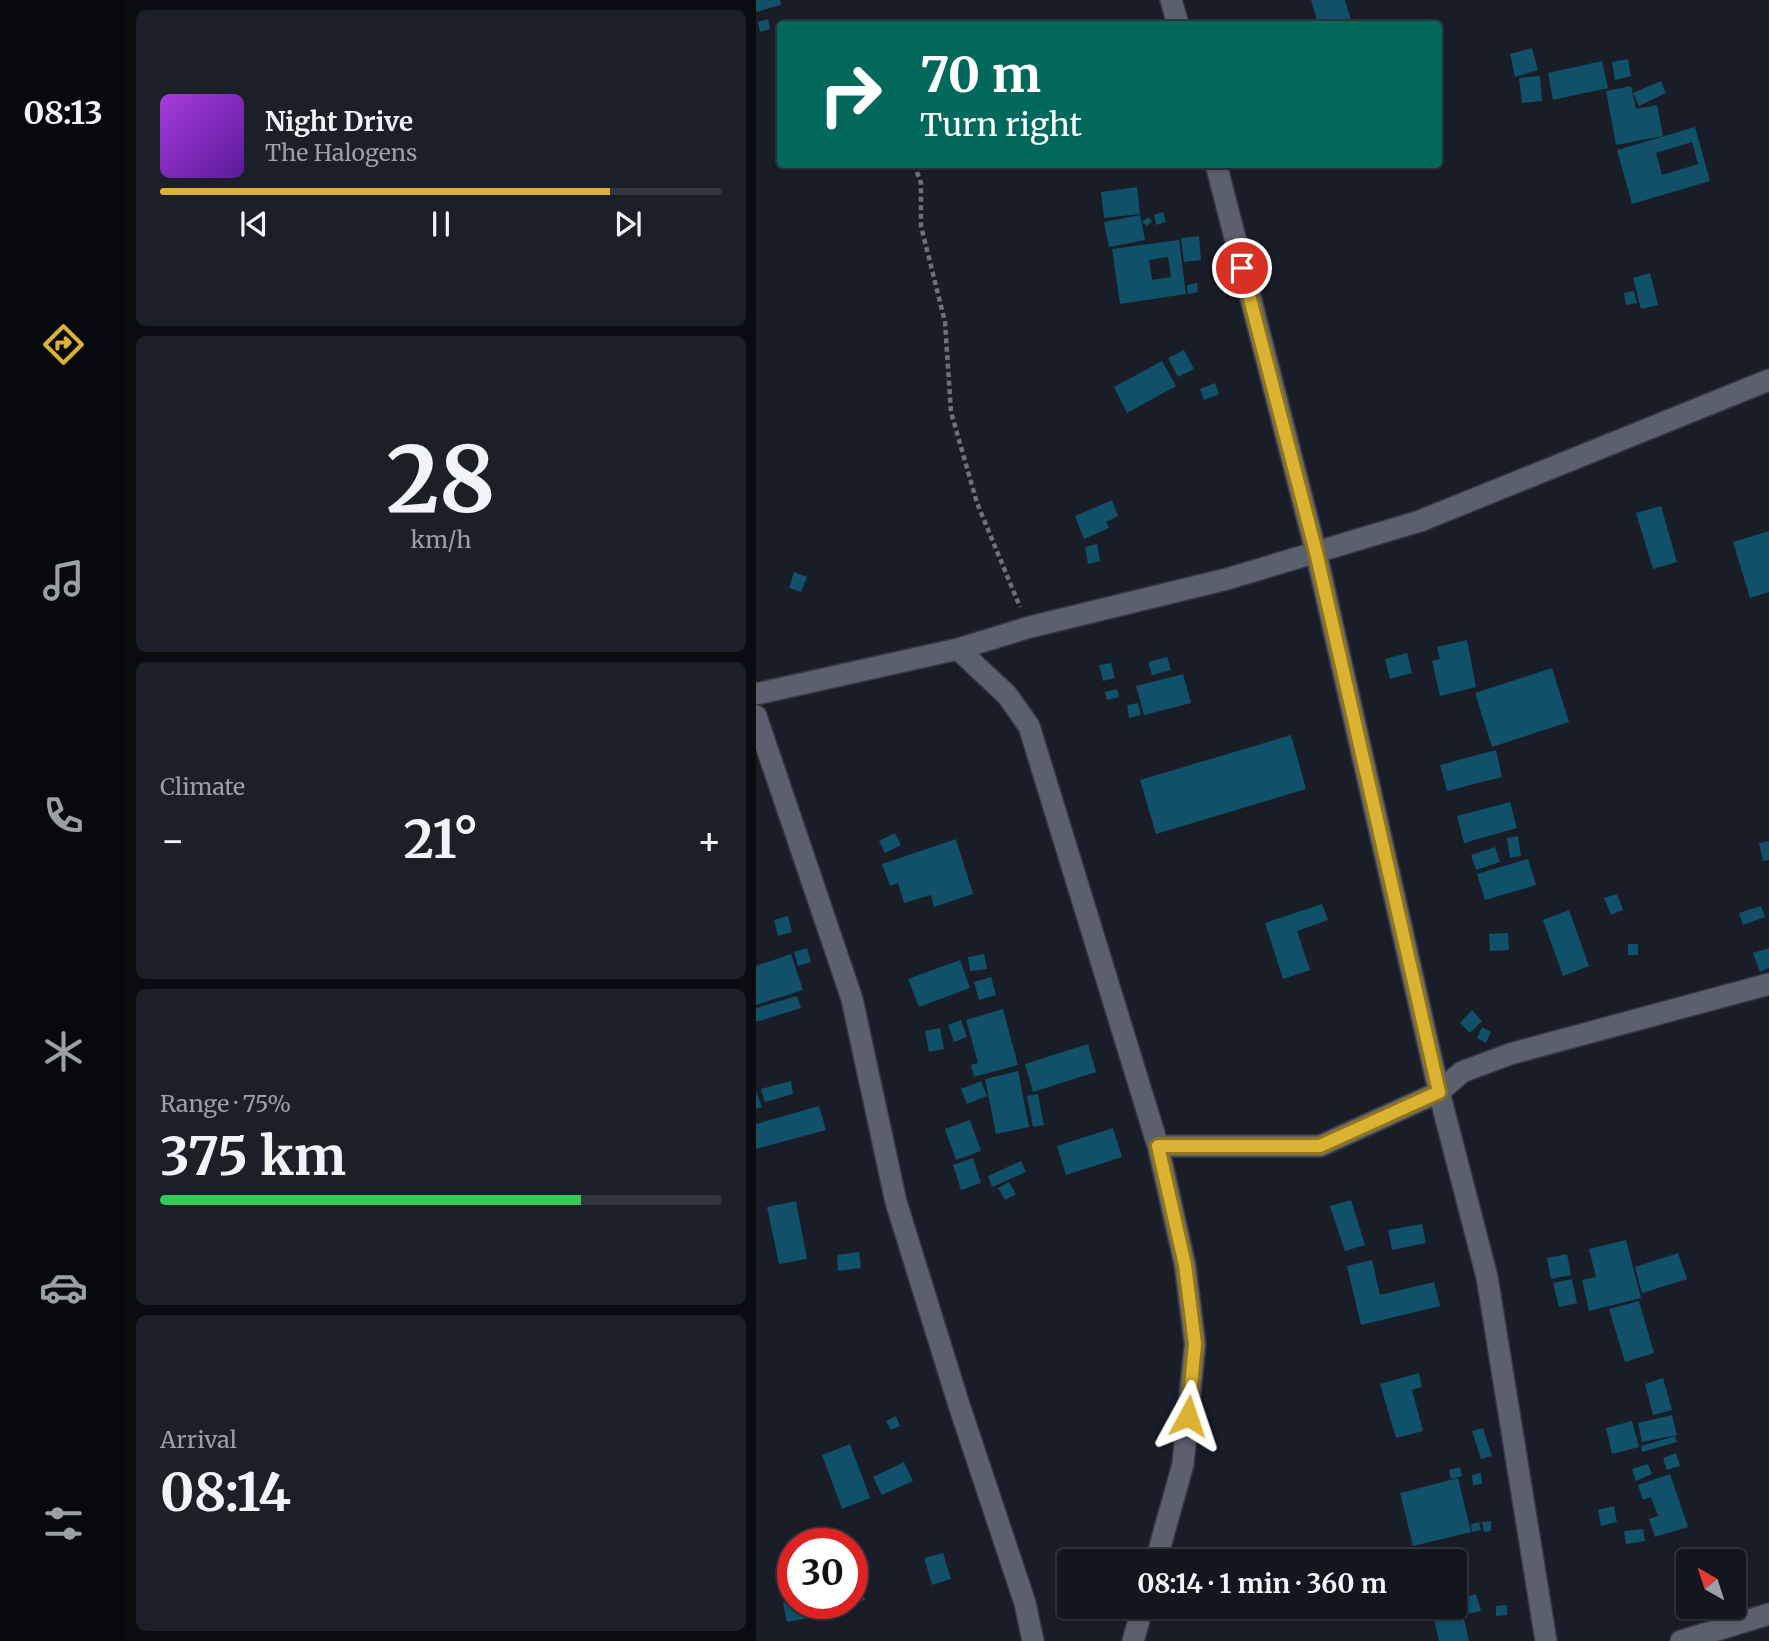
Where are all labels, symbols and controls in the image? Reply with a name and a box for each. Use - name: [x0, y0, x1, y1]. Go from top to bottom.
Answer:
- text: 70 m: [920, 44, 1041, 105]
- icon: right: [805, 49, 896, 140]
- text: 08:13: [23, 93, 103, 133]
- text: Night Drive: [265, 105, 413, 138]
- text: Turn right: [920, 105, 1082, 145]
- text: The Halogens: [265, 138, 417, 167]
- icon: previous: [235, 205, 273, 243]
- icon: pause: [422, 205, 460, 243]
- icon: next: [609, 205, 647, 243]
- pin: [1212, 238, 1272, 298]
- icon: arrive: [1223, 249, 1261, 287]
- icon: directions: [39, 320, 88, 369]
- text: 28: [386, 422, 496, 537]
- text: km/h: [411, 525, 471, 554]
- icon: music: [39, 556, 88, 605]
- text: Climate: [160, 772, 245, 801]
- icon: phone: [39, 791, 88, 840]
- text: 21°: [403, 807, 479, 872]
- text: −: [160, 817, 185, 864]
- text: +: [697, 817, 722, 864]
- icon: climate: [39, 1027, 88, 1076]
- text: Range · 75%: [160, 1089, 291, 1118]
- text: 375 km: [160, 1124, 346, 1189]
- icon: car: [39, 1263, 88, 1312]
- position arrow: [1151, 1379, 1225, 1453]
- text: Arrival: [160, 1425, 237, 1454]
- text: 08:14: [160, 1460, 291, 1525]
- icon: filters: [39, 1499, 88, 1548]
- speed limit sign: 30: [777, 1528, 868, 1619]
- north arrow: [1676, 1549, 1746, 1619]
- map controls: [1676, 1549, 1746, 1619]
- text: 08:14 · 1 min · 360 m: [1137, 1567, 1387, 1600]

